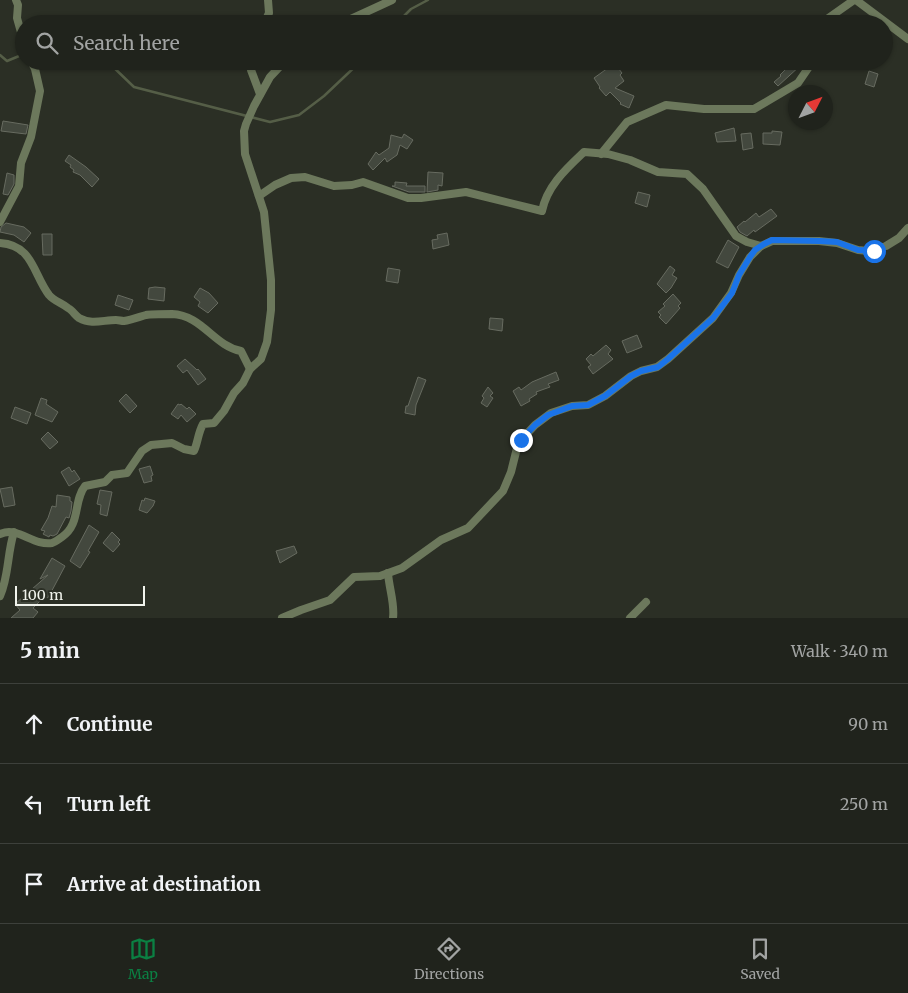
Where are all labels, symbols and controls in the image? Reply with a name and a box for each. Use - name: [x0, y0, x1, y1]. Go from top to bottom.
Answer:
- search box: [15, 15, 893, 70]
- icon: search: [33, 29, 61, 57]
- text: Search here: [73, 31, 180, 55]
- north arrow: [788, 85, 833, 130]
- route start: [863, 240, 886, 263]
- route end: [510, 429, 533, 452]
- scale bar: [15, 583, 145, 606]
- text: 100 m: [22, 586, 63, 604]
- text: 5 min: [20, 637, 80, 664]
- text: Walk · 340 m: [791, 641, 888, 661]
- icon: ahead: [20, 710, 48, 738]
- text: Continue: [67, 712, 153, 736]
- text: 90 m: [848, 714, 888, 734]
- icon: left: [20, 790, 48, 818]
- text: Turn left: [67, 792, 151, 816]
- text: 250 m: [840, 794, 888, 814]
- icon: arrive: [20, 870, 48, 898]
- text: Arrive at destination: [67, 872, 261, 896]
- tab: Map: [128, 935, 158, 983]
- tab: Directions: [414, 935, 484, 983]
- tab: Saved: [740, 935, 780, 983]

